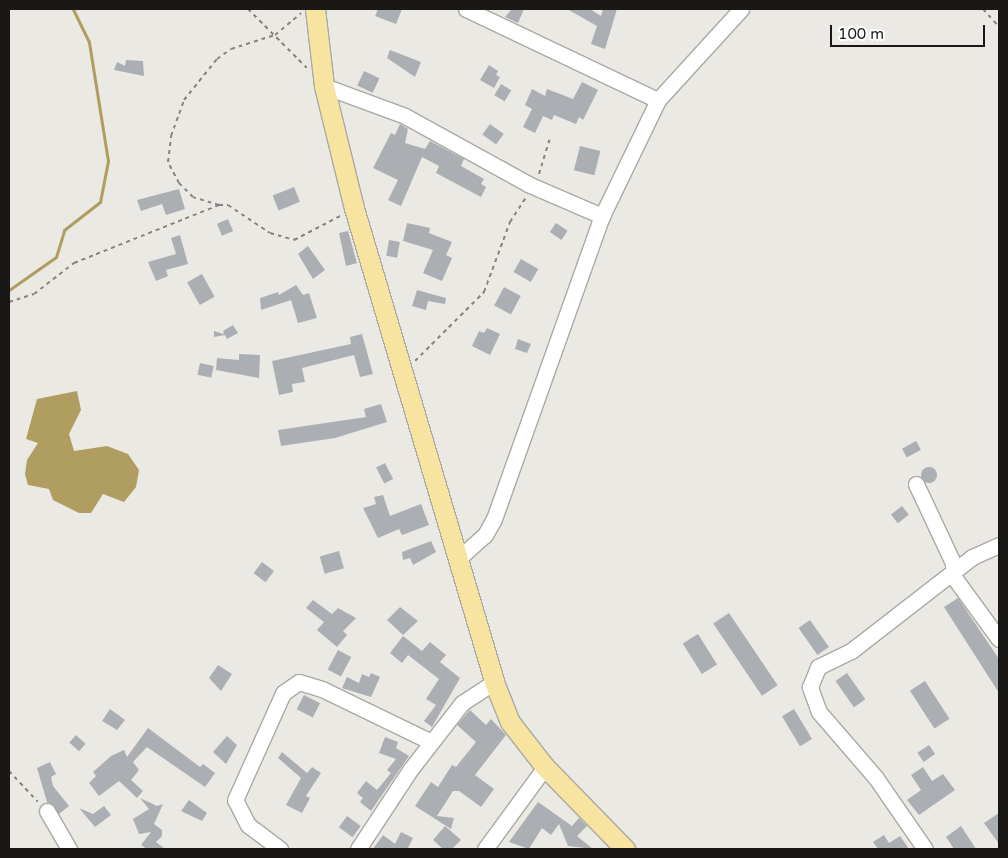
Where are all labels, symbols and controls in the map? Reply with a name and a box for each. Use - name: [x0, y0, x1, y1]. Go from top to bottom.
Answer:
- scale bar: [833, 15, 988, 47]
- text: 100 m: [838, 25, 884, 43]

